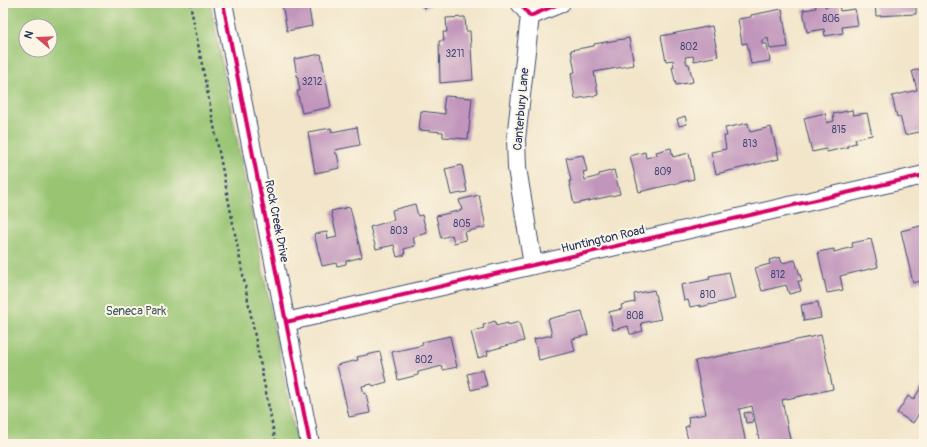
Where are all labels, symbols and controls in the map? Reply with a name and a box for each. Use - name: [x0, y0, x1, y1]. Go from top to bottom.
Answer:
- house number: 806: [822, 13, 840, 25]
- north arrow: [18, 18, 58, 58]
- text: N: [22, 29, 37, 41]
- house number: 802: [680, 41, 698, 53]
- house number: 3211: [446, 48, 465, 60]
- street label: Canterbury Lane: [510, 67, 533, 151]
- house number: 3212: [302, 76, 323, 88]
- house number: 815: [832, 124, 846, 136]
- house number: 813: [743, 138, 758, 150]
- house number: 809: [654, 166, 672, 178]
- street label: Rock Creek Drive: [261, 179, 292, 264]
- house number: 805: [453, 218, 471, 230]
- street label: Huntington Road: [560, 223, 647, 256]
- house number: 803: [390, 225, 408, 237]
- house number: 812: [771, 269, 786, 281]
- house number: 810: [700, 289, 716, 301]
- park label: Seneca Park: [106, 304, 166, 319]
- house number: 808: [627, 310, 643, 322]
- house number: 802: [415, 354, 433, 366]

